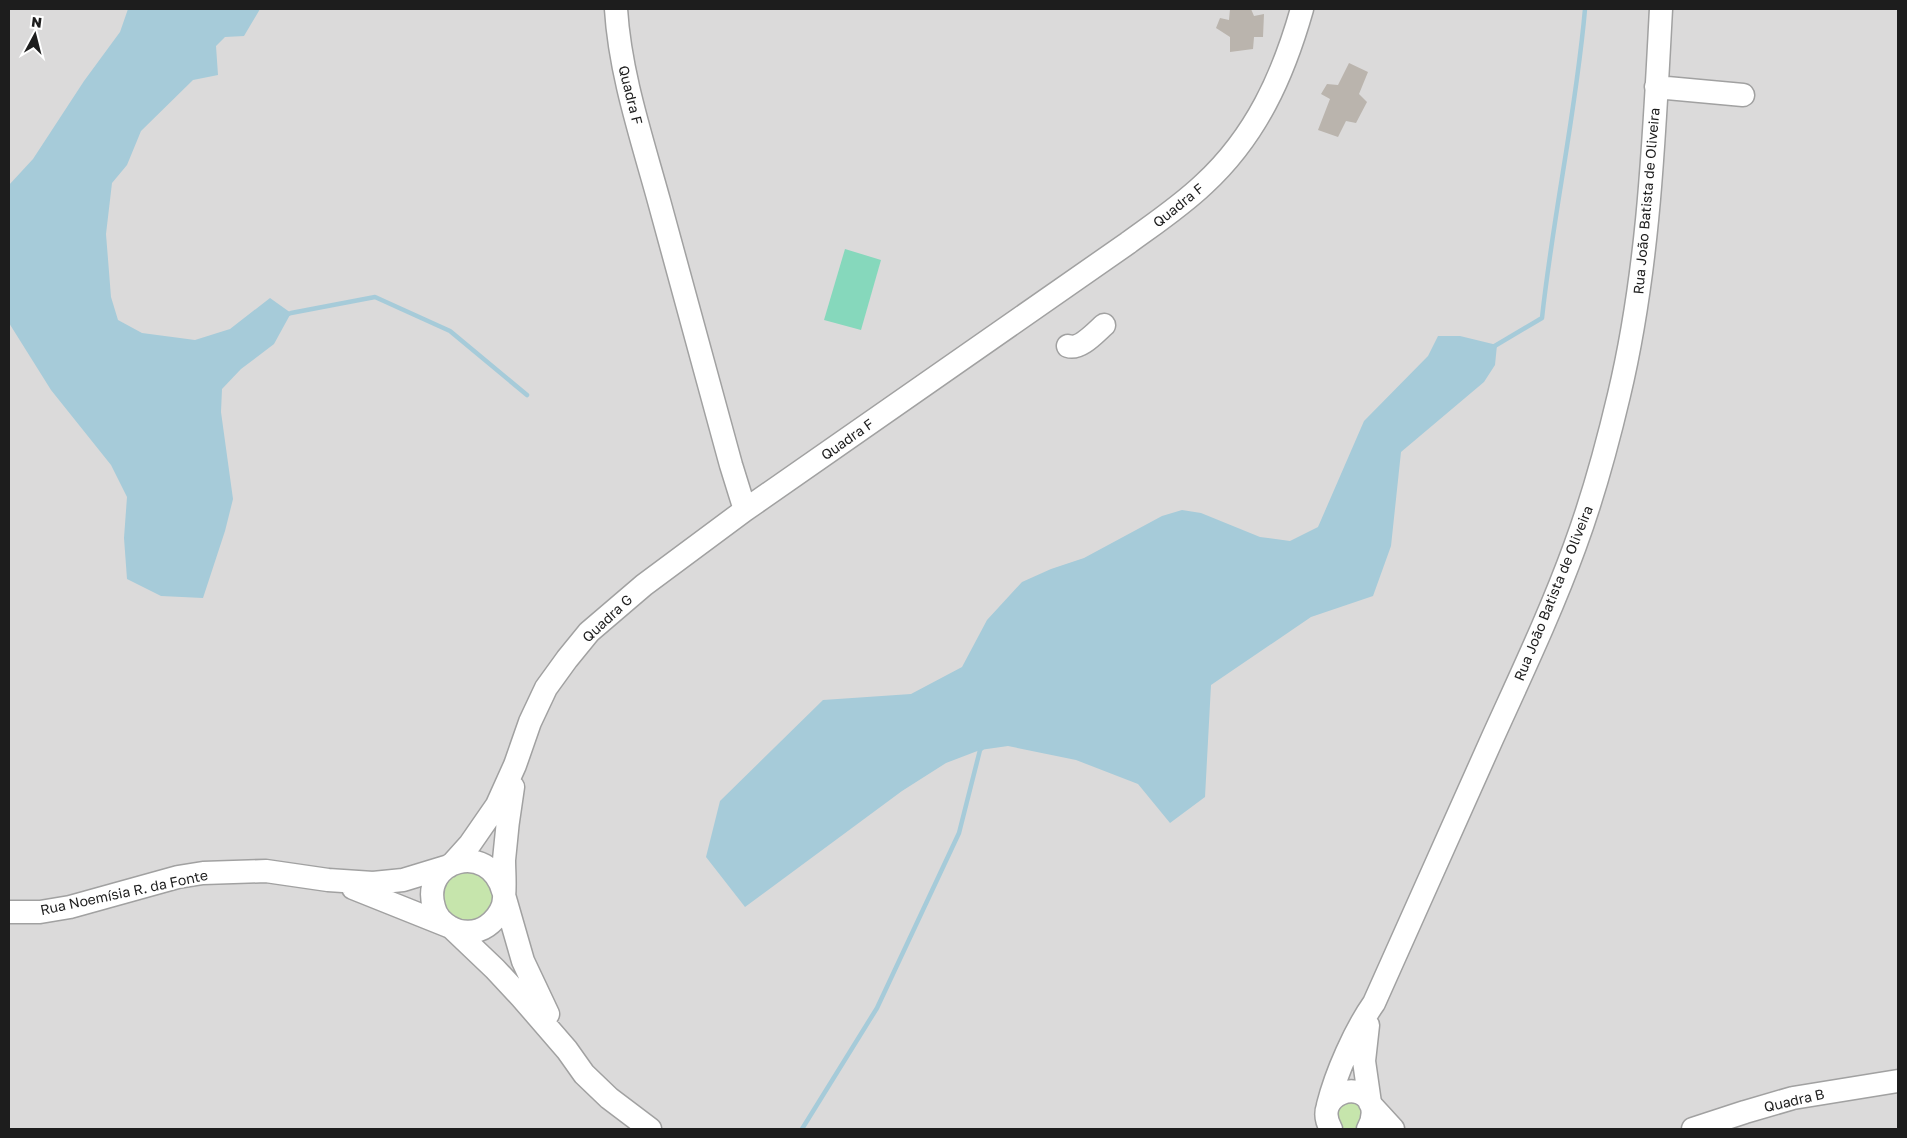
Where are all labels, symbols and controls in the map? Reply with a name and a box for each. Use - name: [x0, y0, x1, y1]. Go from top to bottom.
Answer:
- north arrow: [10, 10, 60, 60]
- text: N: [30, 13, 43, 31]
- street label: Quadra F: [615, 64, 647, 126]
- street label: Rua João Batista de Oliveira: [1629, 107, 1663, 295]
- street label: Quadra F: [1149, 179, 1207, 231]
- street label: Quadra F: [817, 415, 877, 463]
- street label: Rua João Batista de Oliveira: [1510, 503, 1596, 683]
- street label: Quadra G: [579, 591, 636, 645]
- street label: Rua Noemísia R. da Fonte: [39, 866, 209, 918]
- street label: Quadra B: [1762, 1085, 1826, 1115]

